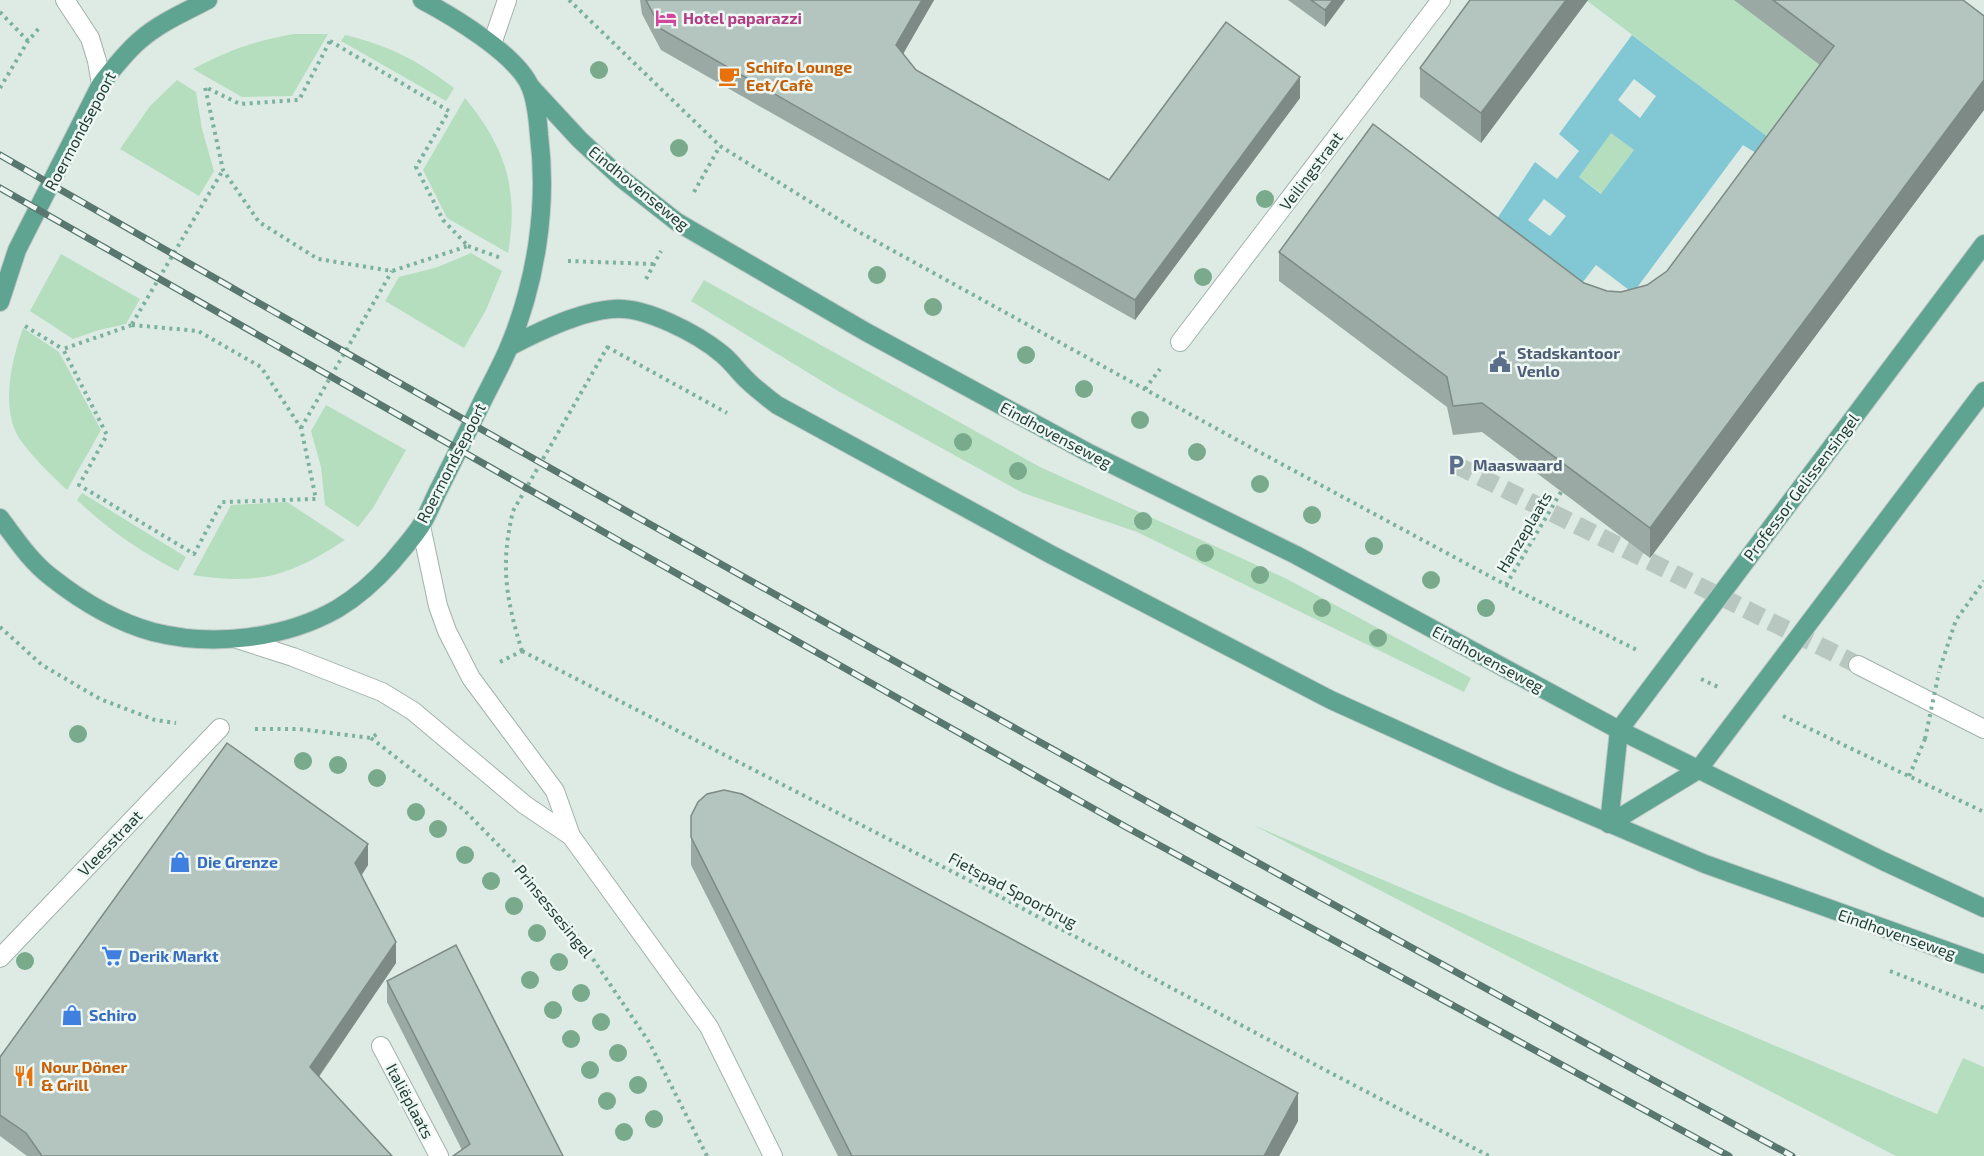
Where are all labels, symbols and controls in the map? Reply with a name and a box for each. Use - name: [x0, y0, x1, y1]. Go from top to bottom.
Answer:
- hotel icon: Hotel paparazzi: [654, 6, 678, 30]
- place label: Hotel paparazzi: [683, 8, 802, 27]
- place label: Schifo Lounge Eet/Cafè: [746, 57, 852, 94]
- cafe icon: Schifo Lounge Eet/Cafè: [717, 64, 741, 88]
- street label: Roermondsepoort: [40, 68, 119, 194]
- street label: Veilingstraat: [1275, 128, 1346, 214]
- street label: Eindhovenseweg: [585, 141, 693, 234]
- place label: Stadskantoor Venlo: [1517, 343, 1620, 380]
- public building icon: Stadskantoor Venlo: [1488, 350, 1512, 374]
- street label: Eindhovenseweg: [997, 397, 1115, 472]
- street label: Roermondsepoort: [412, 400, 489, 526]
- street label: Professor Gelissensingel: [1739, 409, 1862, 564]
- parking icon: Maaswaard: [1444, 453, 1468, 477]
- place label: Maaswaard: [1473, 455, 1562, 474]
- street label: Hanzeplaats: [1492, 488, 1555, 576]
- street label: Eindhovenseweg: [1429, 621, 1547, 696]
- street label: Vleesstraat: [74, 806, 146, 880]
- street label: Fietspad Spoorbrug: [946, 848, 1081, 931]
- shop icon: Die Grenze: [168, 850, 192, 874]
- place label: Die Grenze: [197, 852, 278, 871]
- street label: Prinsessesingel: [511, 860, 598, 961]
- street label: Eindhovenseweg: [1836, 904, 1959, 963]
- supermarket icon: Derik Markt: [100, 944, 124, 968]
- place label: Derik Markt: [129, 946, 219, 965]
- shop icon: Schiro: [60, 1003, 84, 1027]
- place label: Schiro: [89, 1005, 137, 1024]
- place label: Nour Döner & Grill: [41, 1057, 127, 1094]
- street label: Italiëplaats: [383, 1060, 438, 1142]
- restaurant icon: Nour Döner & Grill: [12, 1064, 36, 1088]

